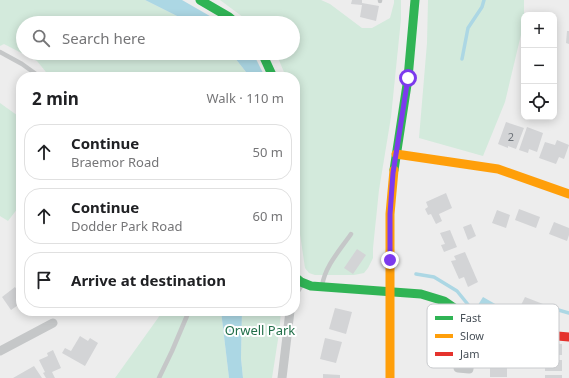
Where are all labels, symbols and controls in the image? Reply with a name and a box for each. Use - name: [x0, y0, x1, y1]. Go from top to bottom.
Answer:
- map controls: [521, 12, 557, 120]
- button: +: [521, 12, 557, 48]
- search box: [16, 16, 300, 60]
- icon: search: [30, 27, 52, 49]
- text: Search here: [62, 28, 145, 48]
- button: −: [521, 48, 557, 84]
- route start: [399, 69, 417, 87]
- button: locate: [521, 84, 557, 120]
- text: 2 min: [32, 87, 79, 110]
- text: Walk · 110 m: [206, 89, 284, 107]
- house number: 2: [508, 129, 514, 144]
- text: Continue: [71, 133, 139, 153]
- icon: ahead: [33, 141, 55, 163]
- text: 50 m: [253, 143, 283, 161]
- text: Braemor Road: [71, 153, 159, 171]
- text: Continue: [71, 197, 139, 217]
- icon: ahead: [33, 205, 55, 227]
- text: 60 m: [253, 207, 283, 225]
- text: Dodder Park Road: [71, 217, 183, 235]
- route end: [381, 251, 399, 269]
- icon: arrive: [33, 269, 55, 291]
- text: Arrive at destination: [71, 270, 226, 290]
- legend: [427, 304, 559, 368]
- text: Fast: [460, 310, 481, 325]
- park label: Orwell Park: [225, 321, 295, 339]
- text: Slow: [460, 328, 484, 343]
- text: Jam: [459, 346, 479, 361]

